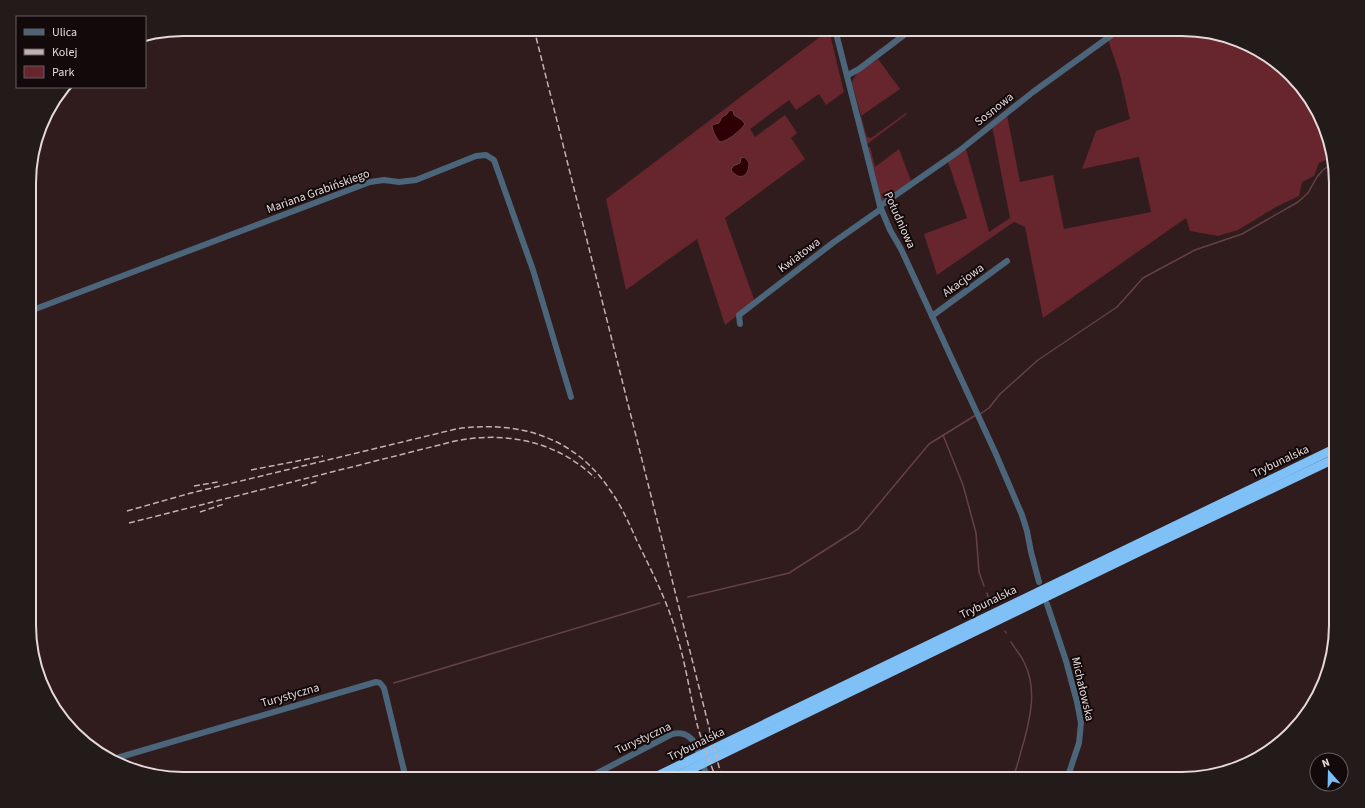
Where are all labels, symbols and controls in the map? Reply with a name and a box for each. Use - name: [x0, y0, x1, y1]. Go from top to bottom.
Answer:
- legend: [16, 16, 146, 88]
- text: Ulica: [52, 24, 77, 41]
- text: Kolej: [52, 44, 77, 61]
- text: Park: [52, 64, 74, 81]
- street label: Sosnowa: [971, 89, 1017, 130]
- street label: Mariana Grabińskiego: [264, 165, 372, 218]
- street label: Południowa: [880, 189, 920, 251]
- street label: Kwiatowa: [775, 234, 824, 277]
- street label: Akacjowa: [939, 259, 988, 301]
- street label: Trybunalska: [1249, 441, 1312, 482]
- street label: Trybunalska: [957, 581, 1020, 624]
- street label: Michałowska: [1067, 655, 1098, 723]
- street label: Turystyczna: [259, 679, 321, 712]
- street label: Turystyczna: [612, 718, 674, 759]
- street label: Trybunalska: [665, 723, 728, 766]
- north arrow: [1309, 752, 1349, 792]
- text: N: [1320, 755, 1332, 771]

